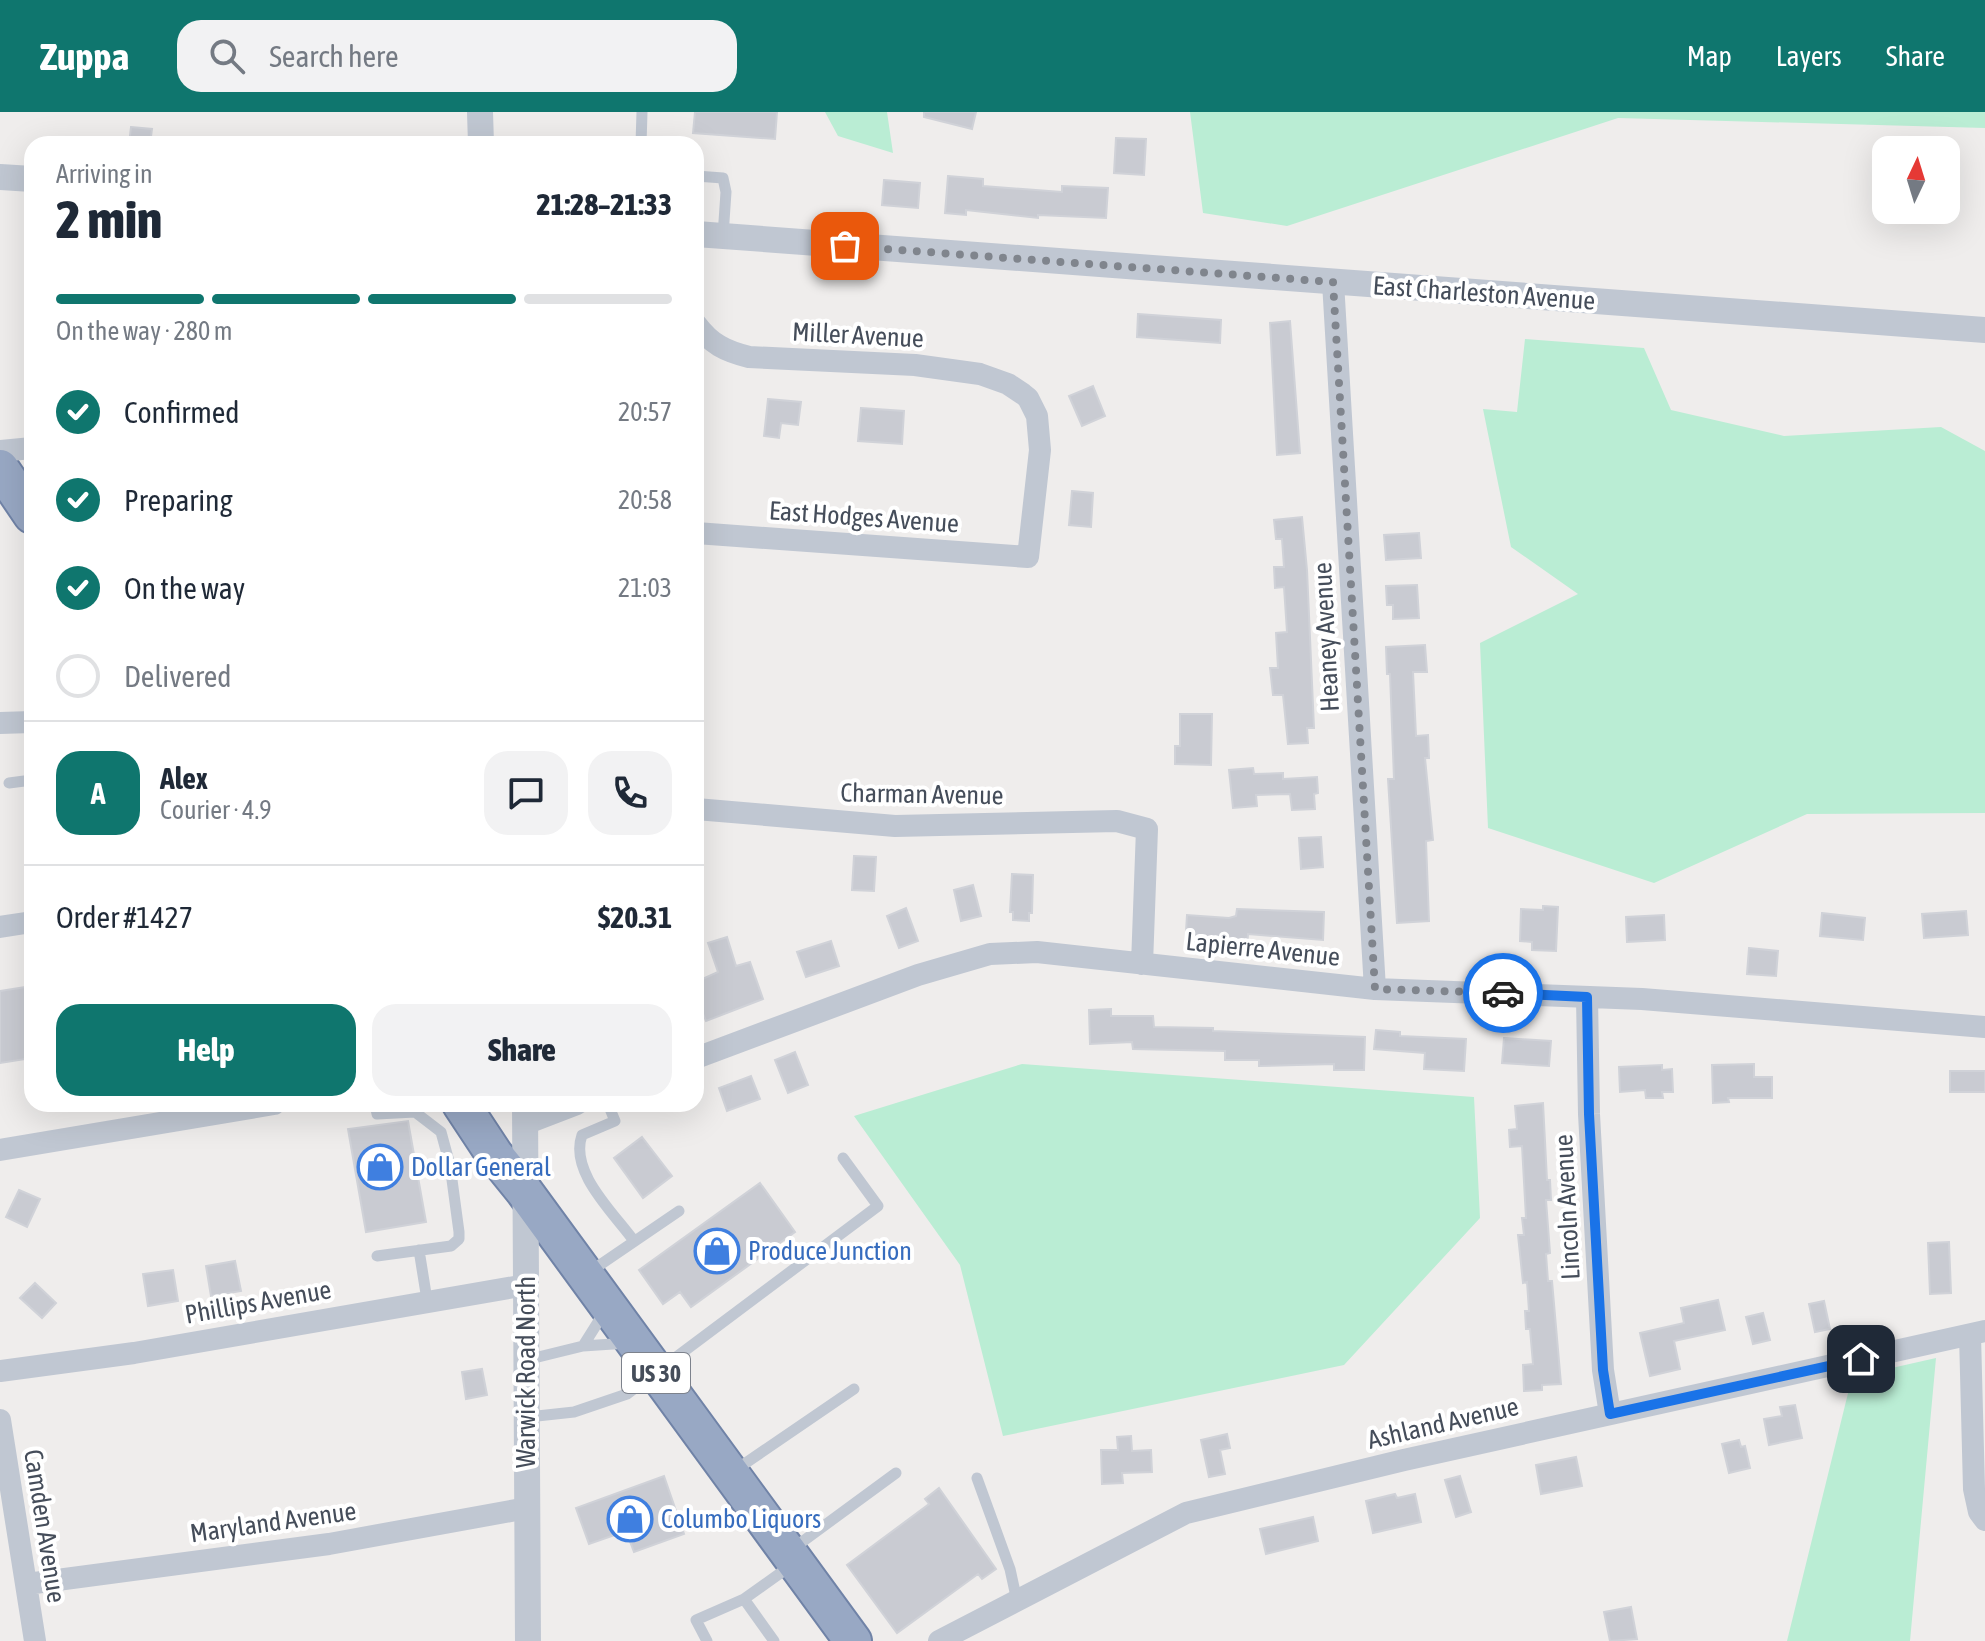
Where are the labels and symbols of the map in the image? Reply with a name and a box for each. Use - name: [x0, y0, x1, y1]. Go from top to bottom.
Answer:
- north arrow: [1872, 136, 1960, 224]
- pin: [811, 212, 879, 280]
- street label: East Charleston Avenue: [1372, 270, 1596, 316]
- street label: Miller Avenue: [791, 317, 925, 353]
- street label: East Hodges Avenue: [768, 495, 960, 539]
- street label: Heaney Avenue: [1307, 562, 1345, 712]
- street label: Charman Avenue: [840, 778, 1004, 810]
- street label: Lapierre Avenue: [1184, 926, 1342, 972]
- courier: [1463, 953, 1543, 1033]
- street label: Lincoln Avenue: [1548, 1134, 1586, 1280]
- shop icon: Dollar General: [356, 1143, 404, 1191]
- place label: Dollar General: [411, 1152, 551, 1182]
- shop icon: Produce Junction: [693, 1227, 741, 1275]
- place label: Produce Junction: [748, 1236, 912, 1266]
- street label: Phillips Avenue: [182, 1274, 334, 1330]
- street label: Warwick Road North: [511, 1276, 541, 1468]
- pin: [1827, 1325, 1895, 1393]
- road number: US 30: [622, 1353, 690, 1393]
- street label: Ashland Avenue: [1365, 1391, 1521, 1455]
- street label: Camden Avenue: [18, 1447, 72, 1605]
- shop icon: Columbo Liquors: [606, 1495, 654, 1543]
- street label: Maryland Avenue: [188, 1496, 358, 1548]
- place label: Columbo Liquors: [661, 1504, 821, 1534]

